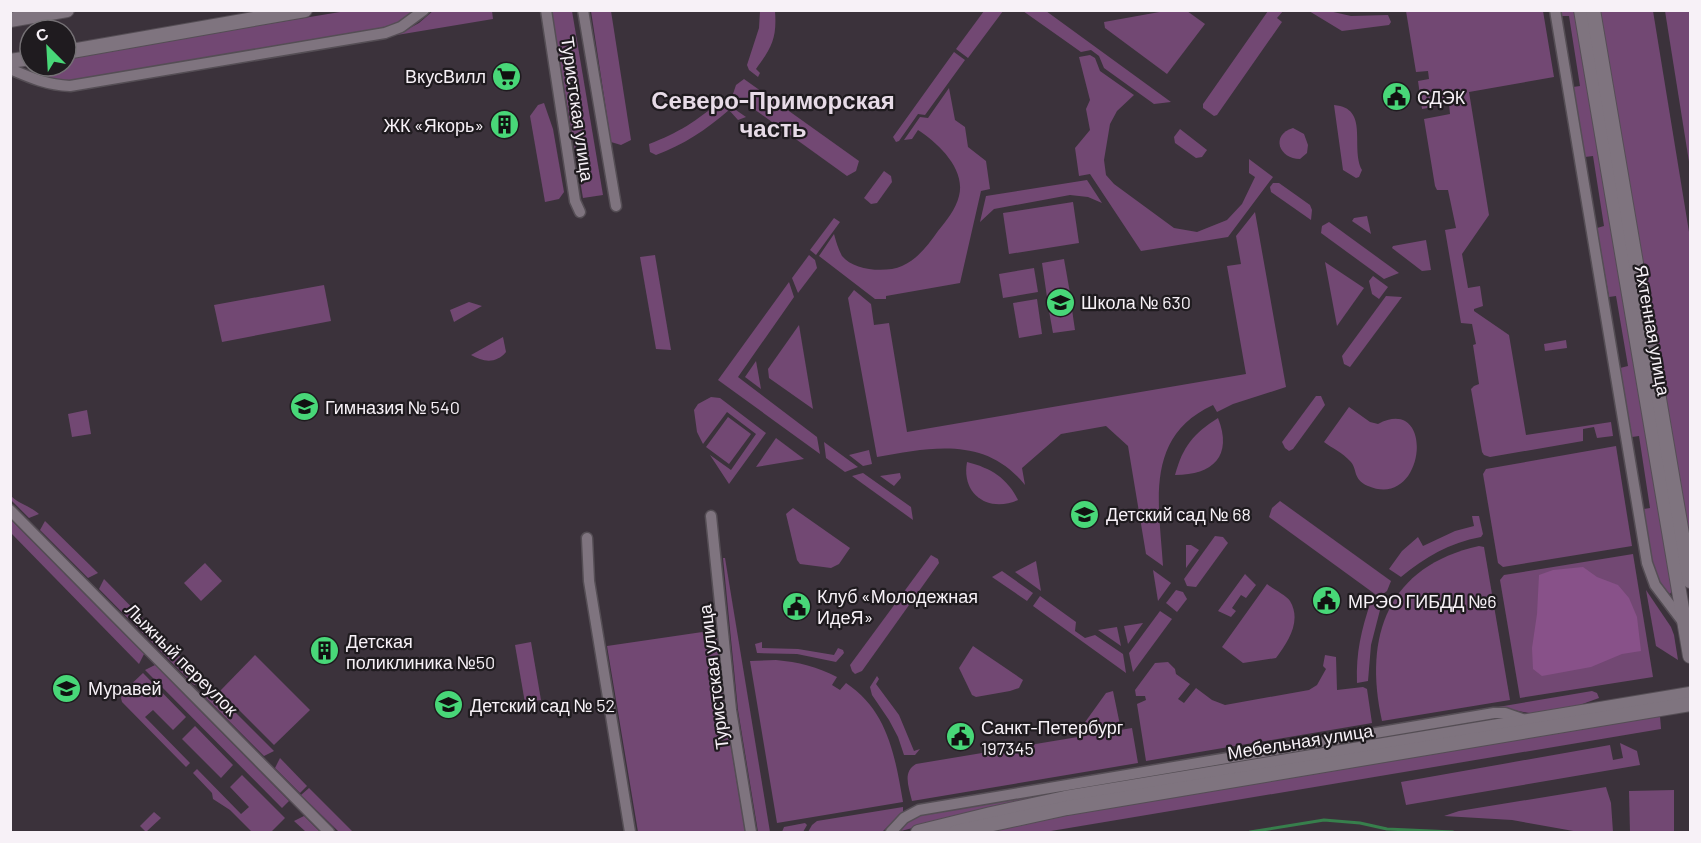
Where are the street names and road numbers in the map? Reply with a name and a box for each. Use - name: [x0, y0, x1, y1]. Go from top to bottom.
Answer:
- street label: Туристская улица: [557, 35, 599, 184]
- street label: Яхтенная улица: [1631, 263, 1676, 398]
- street label: Лыжный переулок: [121, 598, 243, 720]
- street label: Туристская улица: [693, 602, 733, 751]
- street label: Мебельная улица: [1226, 718, 1375, 763]

